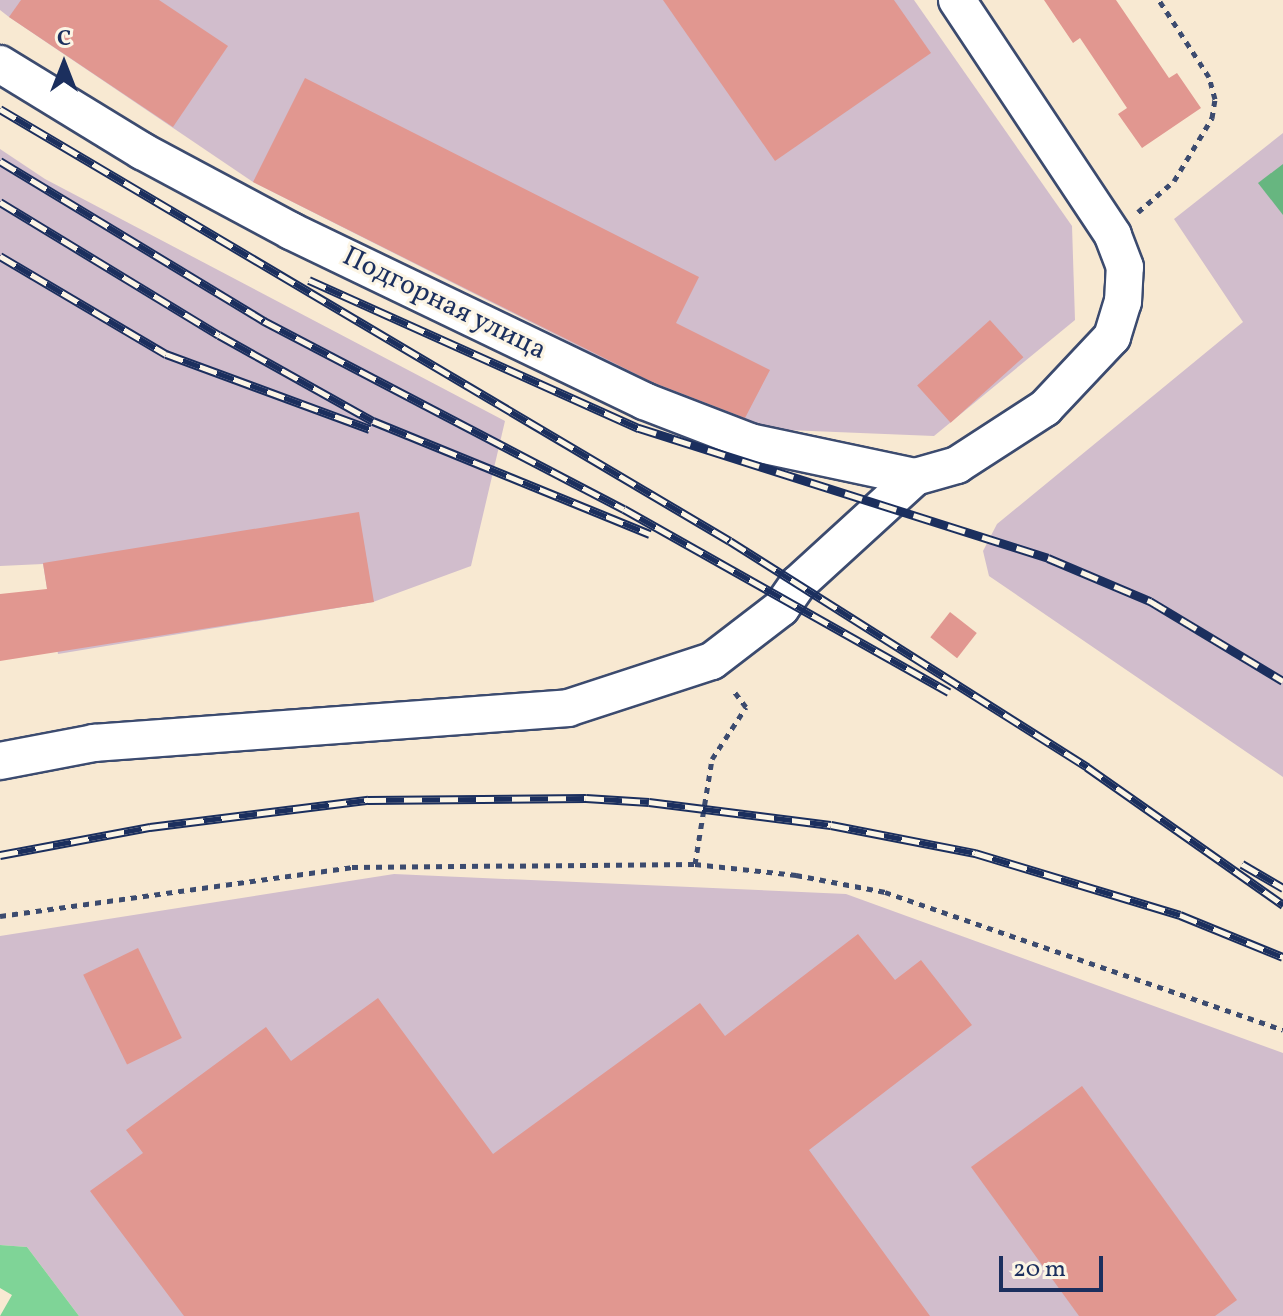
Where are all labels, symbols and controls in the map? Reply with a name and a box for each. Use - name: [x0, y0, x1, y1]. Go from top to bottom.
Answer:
- north arrow: [24, 24, 104, 104]
- text: С: [57, 24, 71, 55]
- street label: Подгорная улица: [336, 240, 552, 368]
- scale bar: [1003, 1240, 1107, 1290]
- text: 20 m: [1013, 1253, 1066, 1287]

